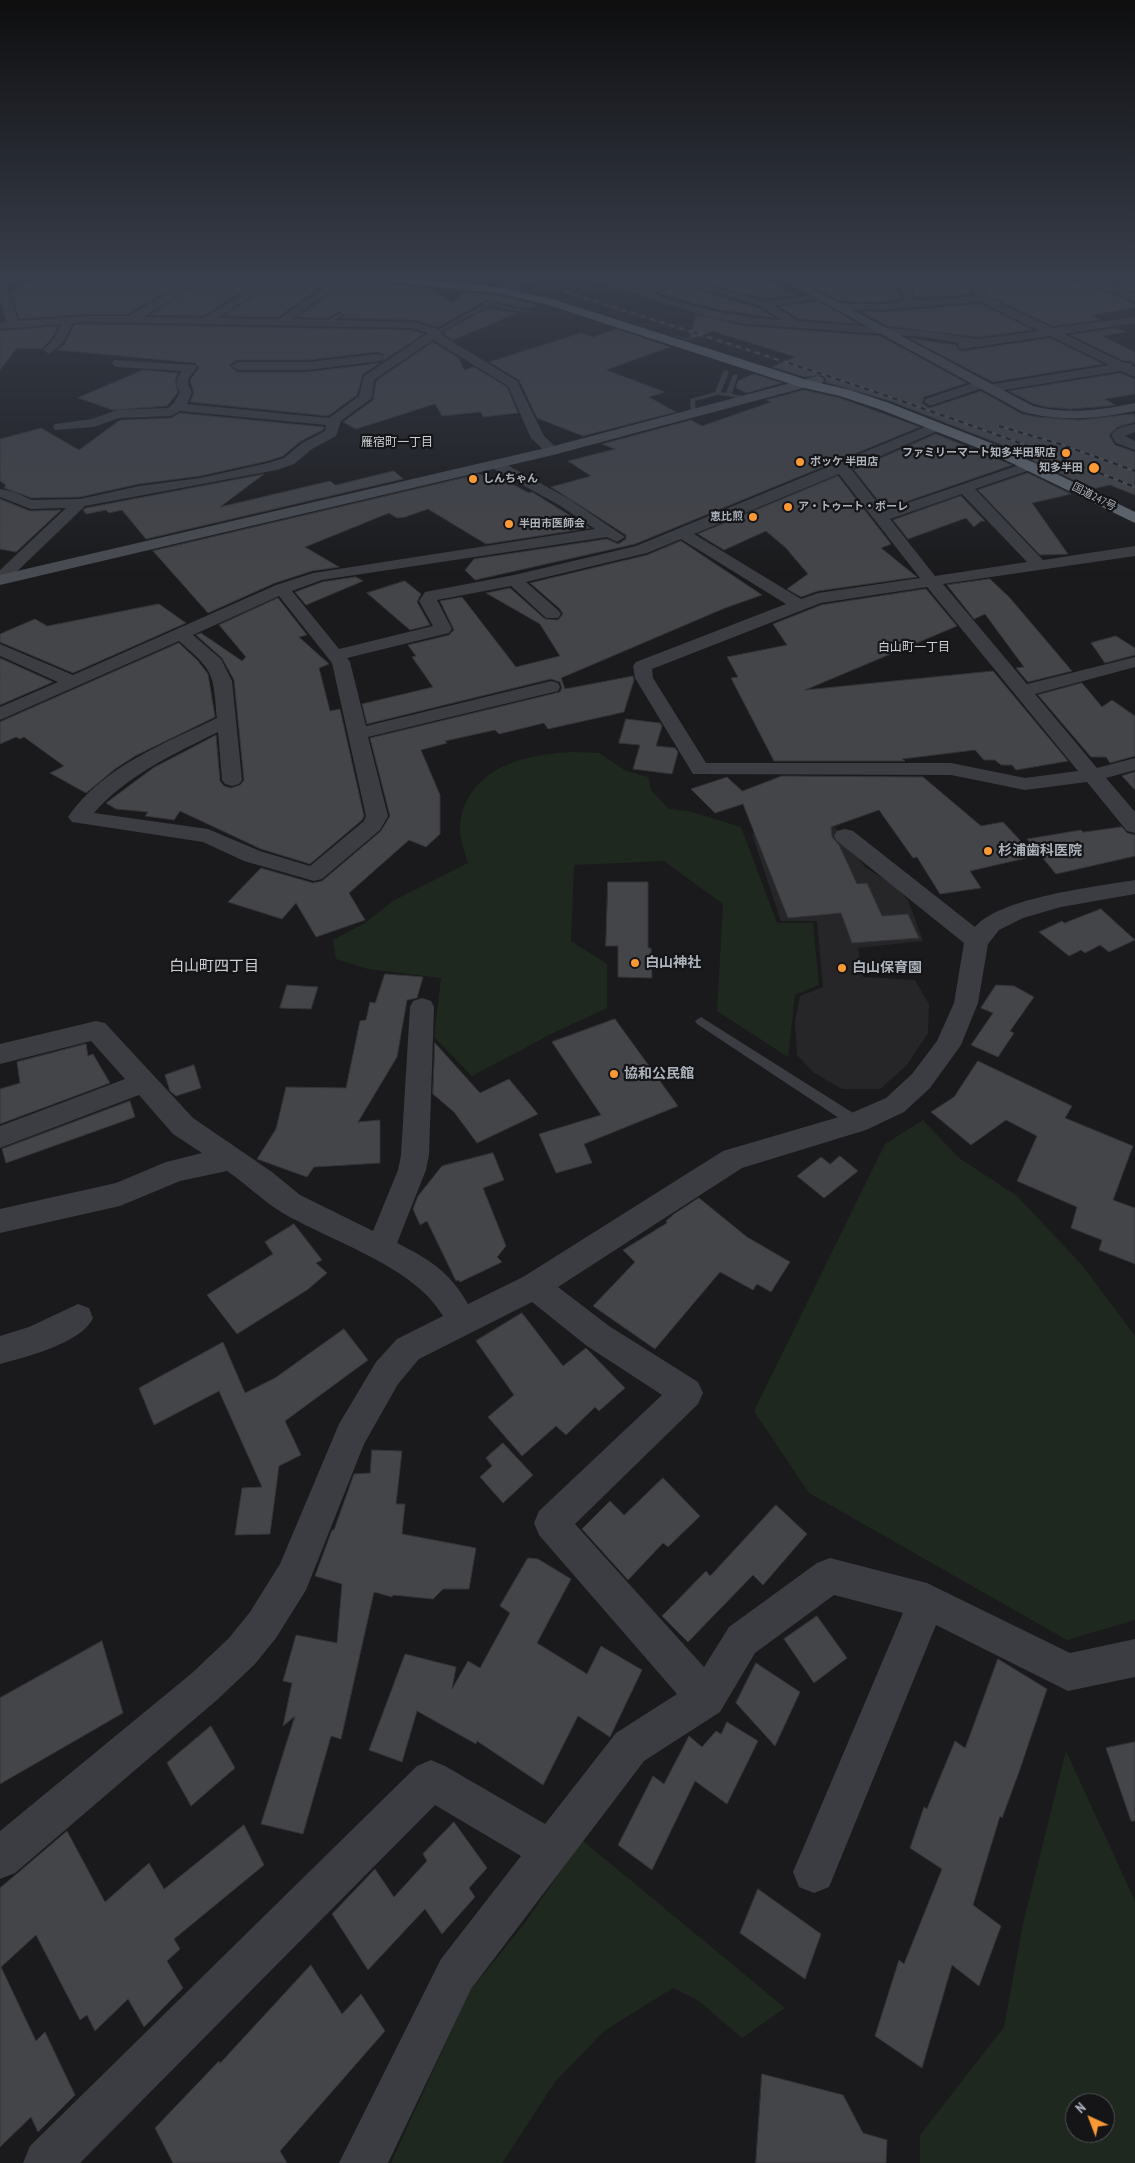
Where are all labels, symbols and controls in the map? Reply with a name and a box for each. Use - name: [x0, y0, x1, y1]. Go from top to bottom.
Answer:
- district label: 雁宿町一丁目: [361, 436, 433, 450]
- place label: ファミリーマート知多半田駅店: [902, 446, 1056, 460]
- marker: ファミリーマート知多半田駅店: [1060, 447, 1072, 459]
- place label: ポッケ 半田店: [810, 455, 878, 469]
- marker: ポッケ 半田店: [794, 456, 806, 468]
- place label: 知多半田: [1039, 461, 1083, 475]
- marker: 知多半田: [1087, 461, 1101, 475]
- place label: しんちゃん: [483, 472, 538, 486]
- marker: しんちゃん: [467, 473, 479, 485]
- street label: 国道247号: [1070, 480, 1118, 514]
- place label: ア・トゥート・ボーレ: [798, 500, 908, 514]
- marker: ア・トゥート・ボーレ: [782, 501, 794, 513]
- place label: 恵比煎: [710, 510, 743, 524]
- marker: 恵比煎: [747, 511, 759, 523]
- place label: 半田市医師会: [519, 517, 585, 531]
- marker: 半田市医師会: [503, 518, 515, 530]
- district label: 白山町一丁目: [878, 641, 950, 655]
- place label: 杉浦歯科医院: [998, 843, 1082, 859]
- marker: 杉浦歯科医院: [982, 845, 994, 857]
- place label: 白山神社: [645, 955, 701, 971]
- marker: 白山神社: [629, 957, 641, 969]
- district label: 白山町四丁目: [169, 958, 259, 976]
- place label: 白山保育園: [852, 960, 922, 976]
- marker: 白山保育園: [836, 962, 848, 974]
- place label: 協和公民館: [624, 1066, 694, 1082]
- marker: 協和公民館: [608, 1068, 620, 1080]
- north arrow: [1065, 2093, 1115, 2143]
- text: N: [1072, 2099, 1089, 2117]

